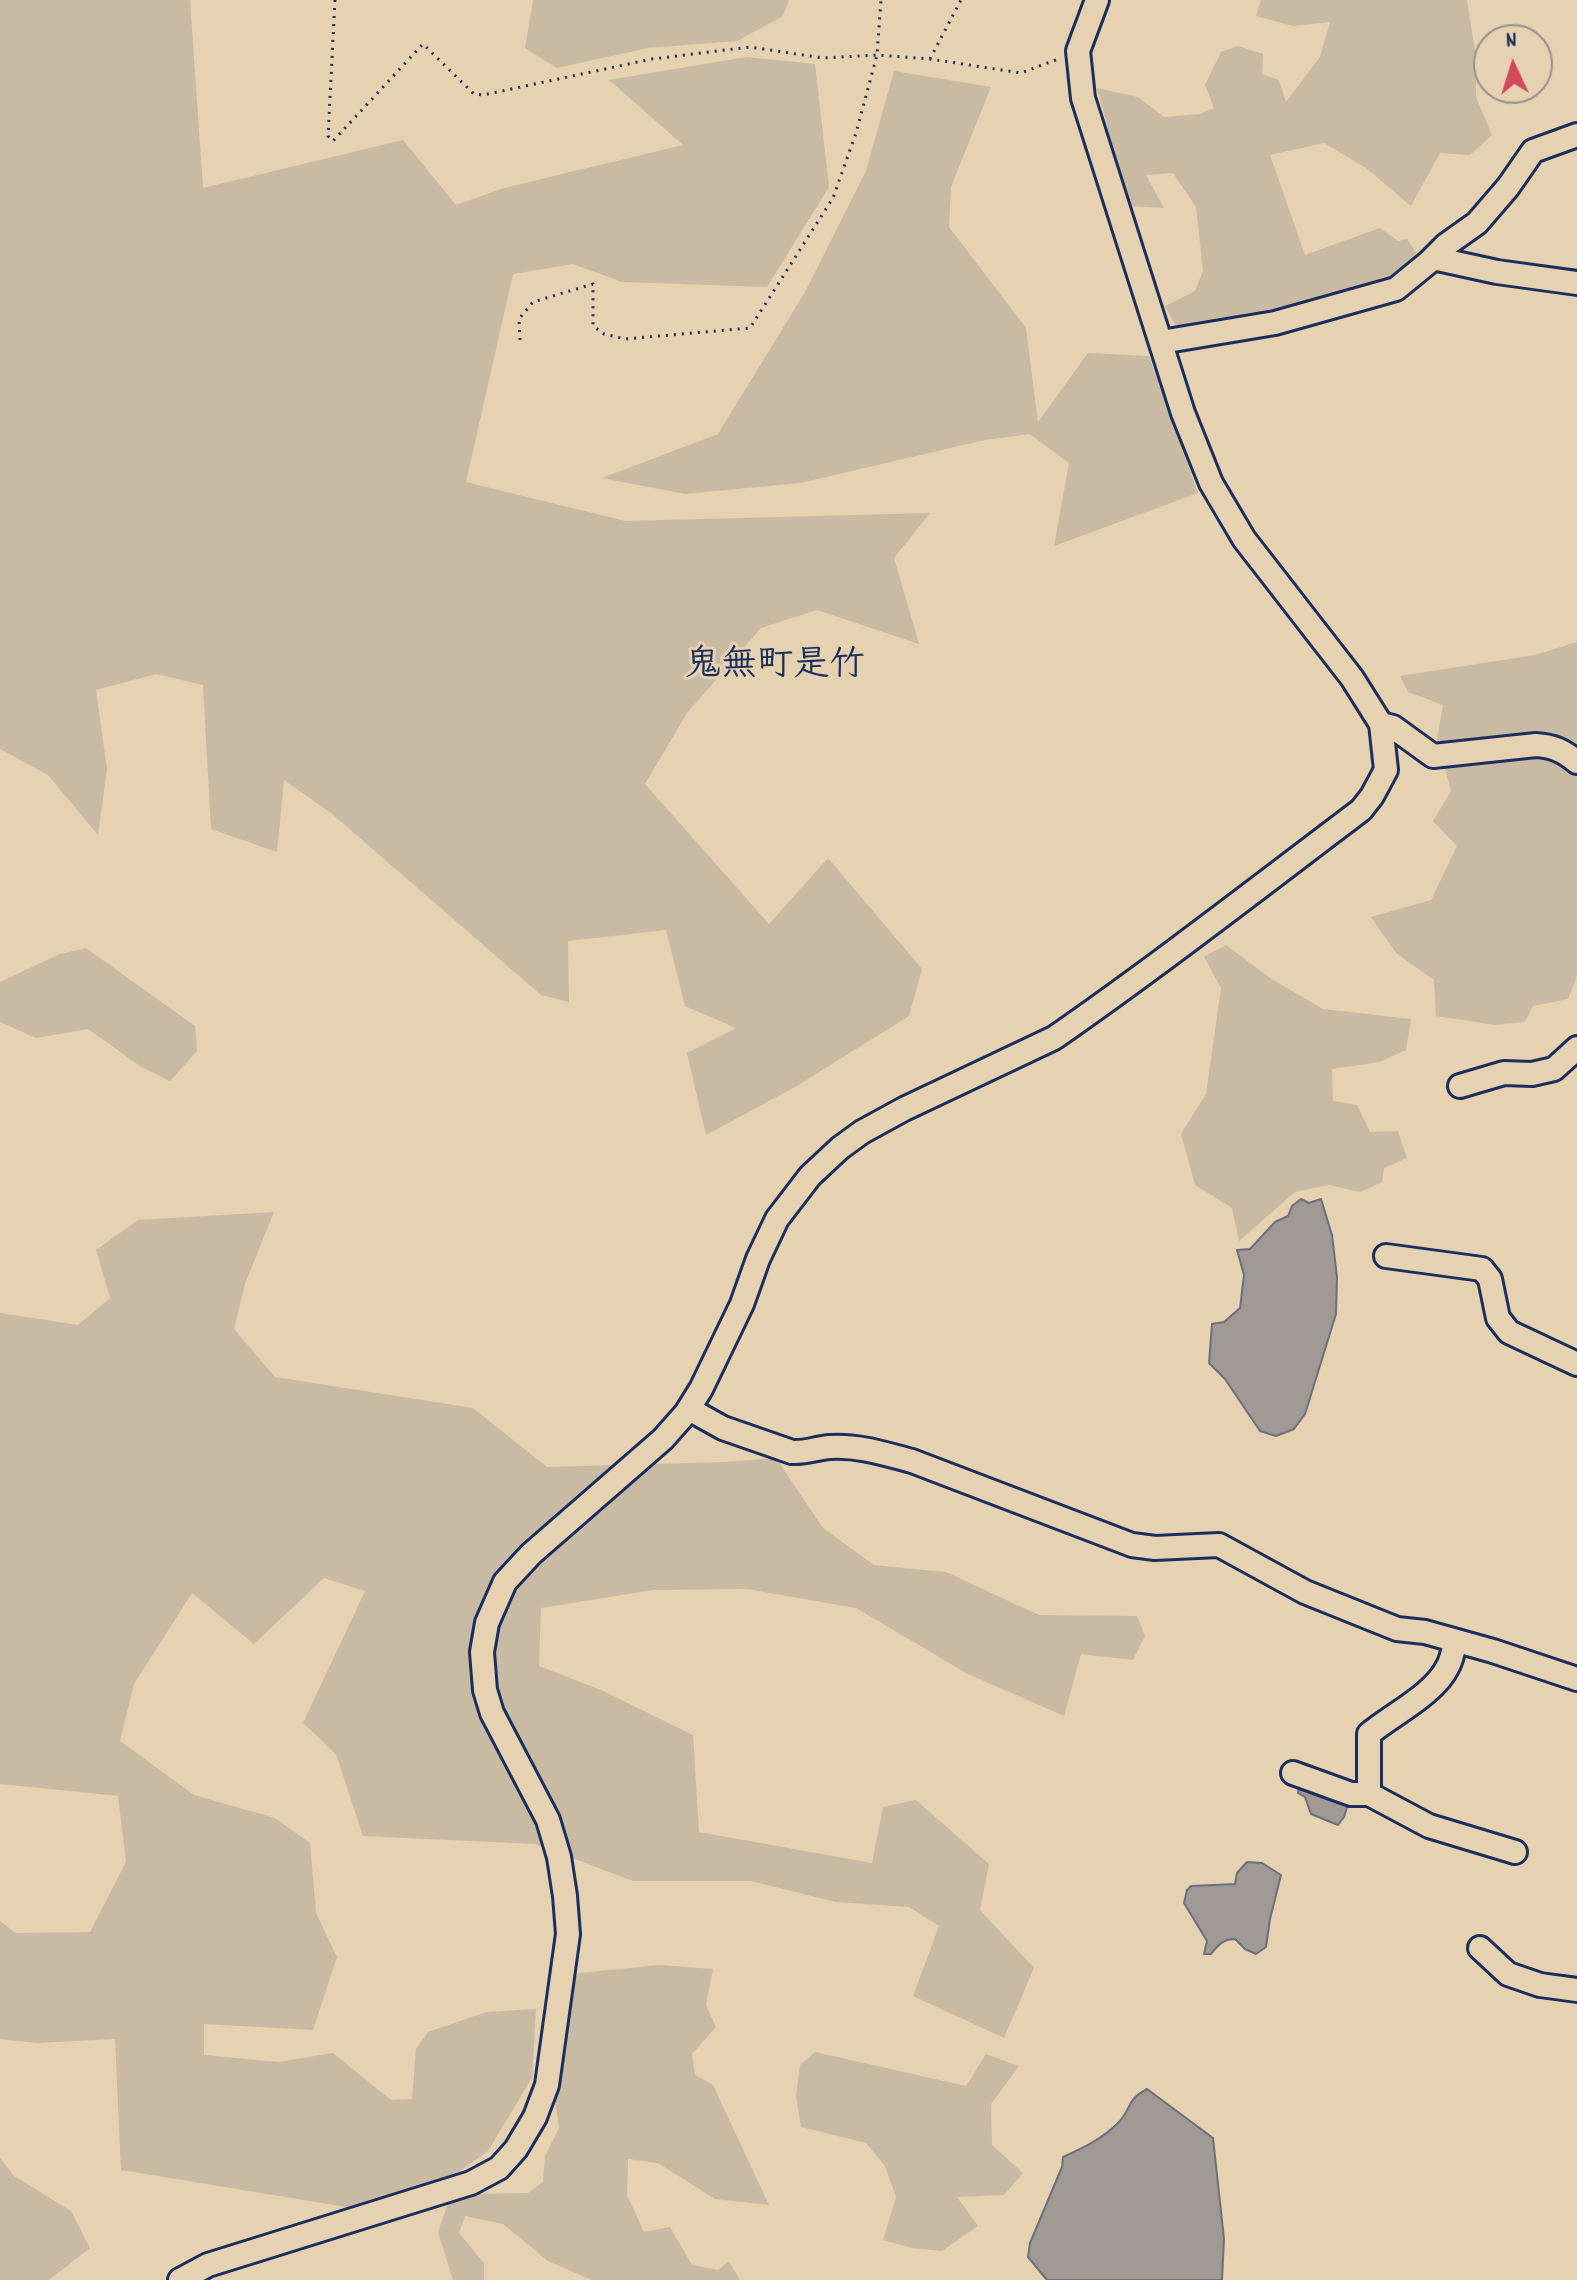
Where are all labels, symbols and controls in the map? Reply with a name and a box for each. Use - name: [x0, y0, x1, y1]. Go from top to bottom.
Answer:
- north arrow: [1473, 24, 1553, 104]
- text: N: [1505, 26, 1518, 57]
- district label: 鬼無町是竹: [685, 647, 865, 691]

